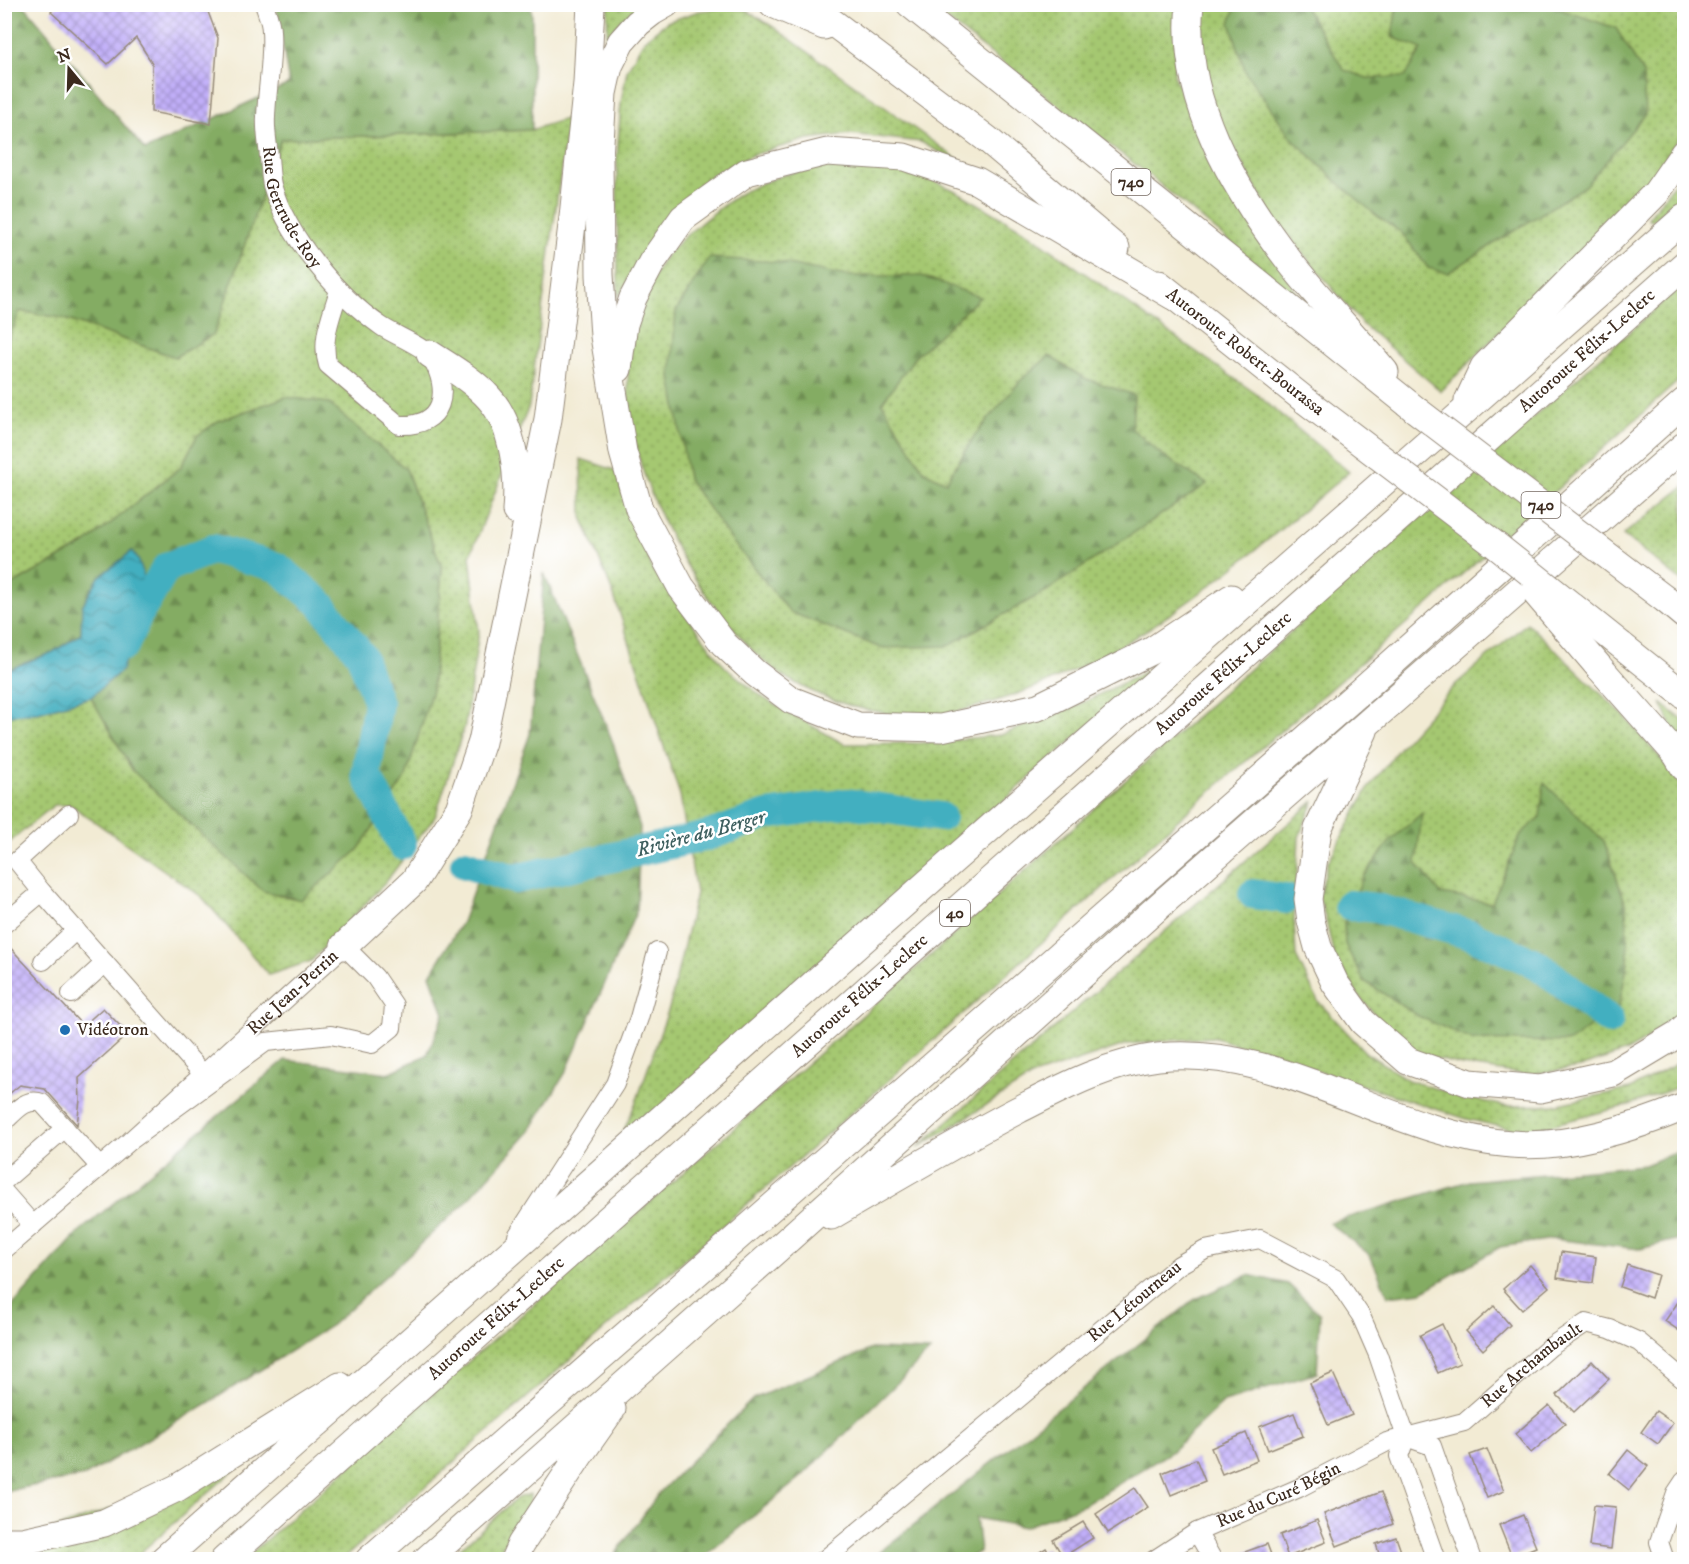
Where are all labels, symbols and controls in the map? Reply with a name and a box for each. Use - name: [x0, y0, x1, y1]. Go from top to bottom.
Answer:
- north arrow: [39, 39, 99, 99]
- text: N: [55, 44, 74, 67]
- street label: Rue Gertrude-Roy: [257, 145, 327, 273]
- road number: 740: [1112, 169, 1150, 195]
- street label: Autoroute Robert-Bourassa: [1161, 283, 1329, 421]
- street label: Autoroute Félix-Leclerc: [1514, 284, 1660, 417]
- road number: 740: [1522, 492, 1560, 518]
- street label: Autoroute Félix-Leclerc: [1151, 607, 1297, 740]
- water label: Rivière du Berger: [633, 804, 770, 863]
- road number: 40: [940, 900, 970, 926]
- street label: Autoroute Félix-Leclerc: [787, 929, 933, 1062]
- street label: Rue Jean-Perrin: [243, 945, 344, 1040]
- place label: Vidéotron: [76, 1019, 149, 1041]
- marker: Vidéotron: [58, 1023, 72, 1037]
- street label: Autoroute Félix-Leclerc: [423, 1252, 569, 1385]
- street label: Rue Létourneau: [1083, 1256, 1186, 1347]
- street label: Rue Archambault: [1477, 1317, 1587, 1413]
- street label: Rue du Curé Bégin: [1214, 1457, 1345, 1533]

